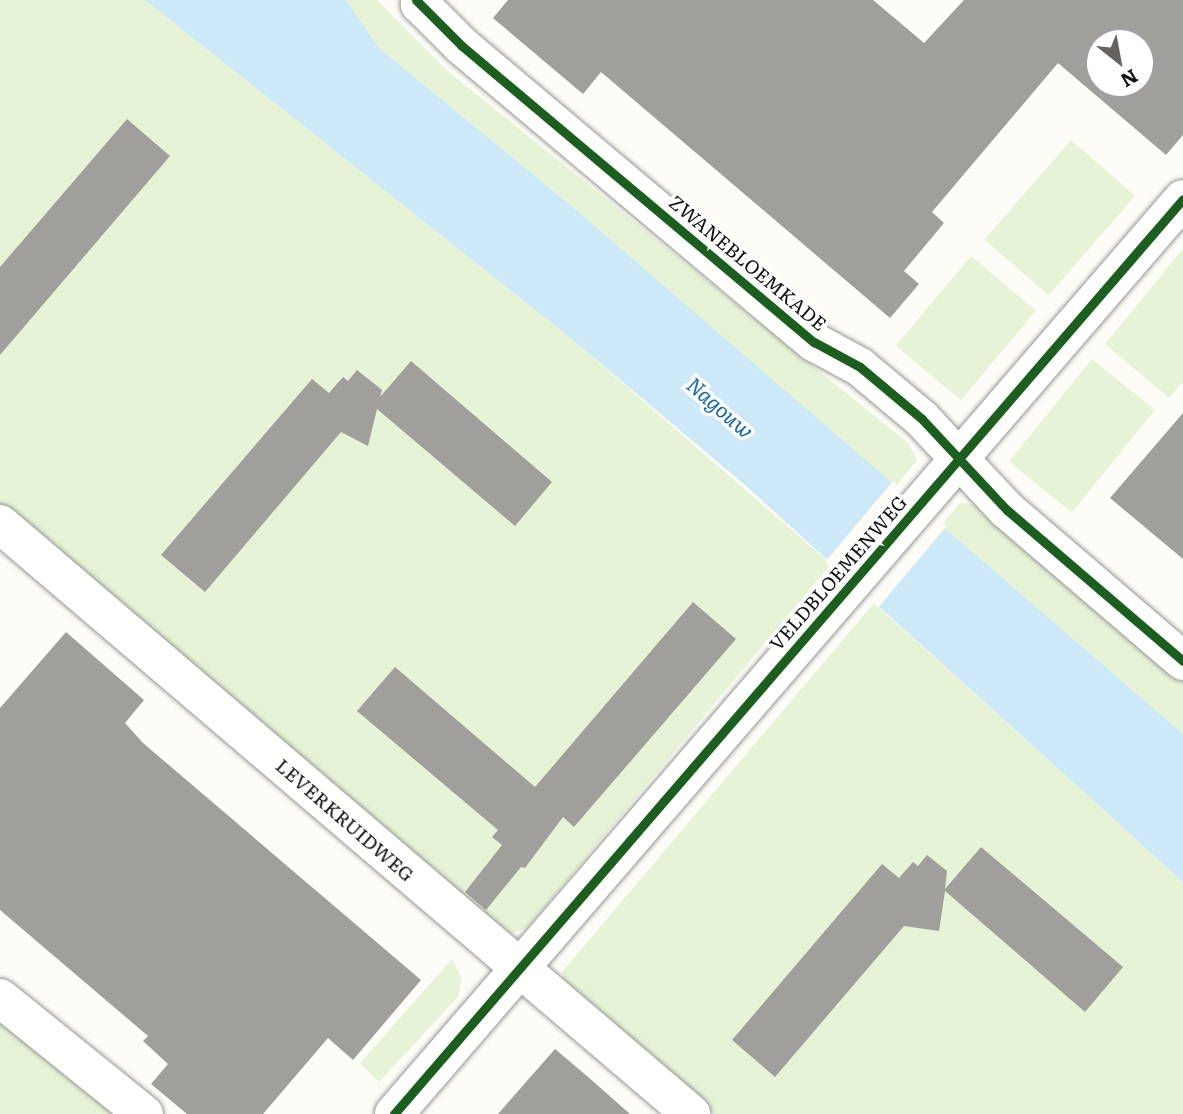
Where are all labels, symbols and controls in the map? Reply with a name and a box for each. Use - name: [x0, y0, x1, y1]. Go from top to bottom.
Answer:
- north arrow: [1085, 28, 1155, 98]
- text: N: [1116, 63, 1144, 95]
- street label: ZWANEBLOEMKADE: [665, 191, 831, 335]
- water label: Nagouw: [682, 371, 760, 443]
- street label: VELDBLOEMENWEG: [765, 491, 911, 655]
- street label: LEVERKRUIDWEG: [271, 754, 419, 886]

